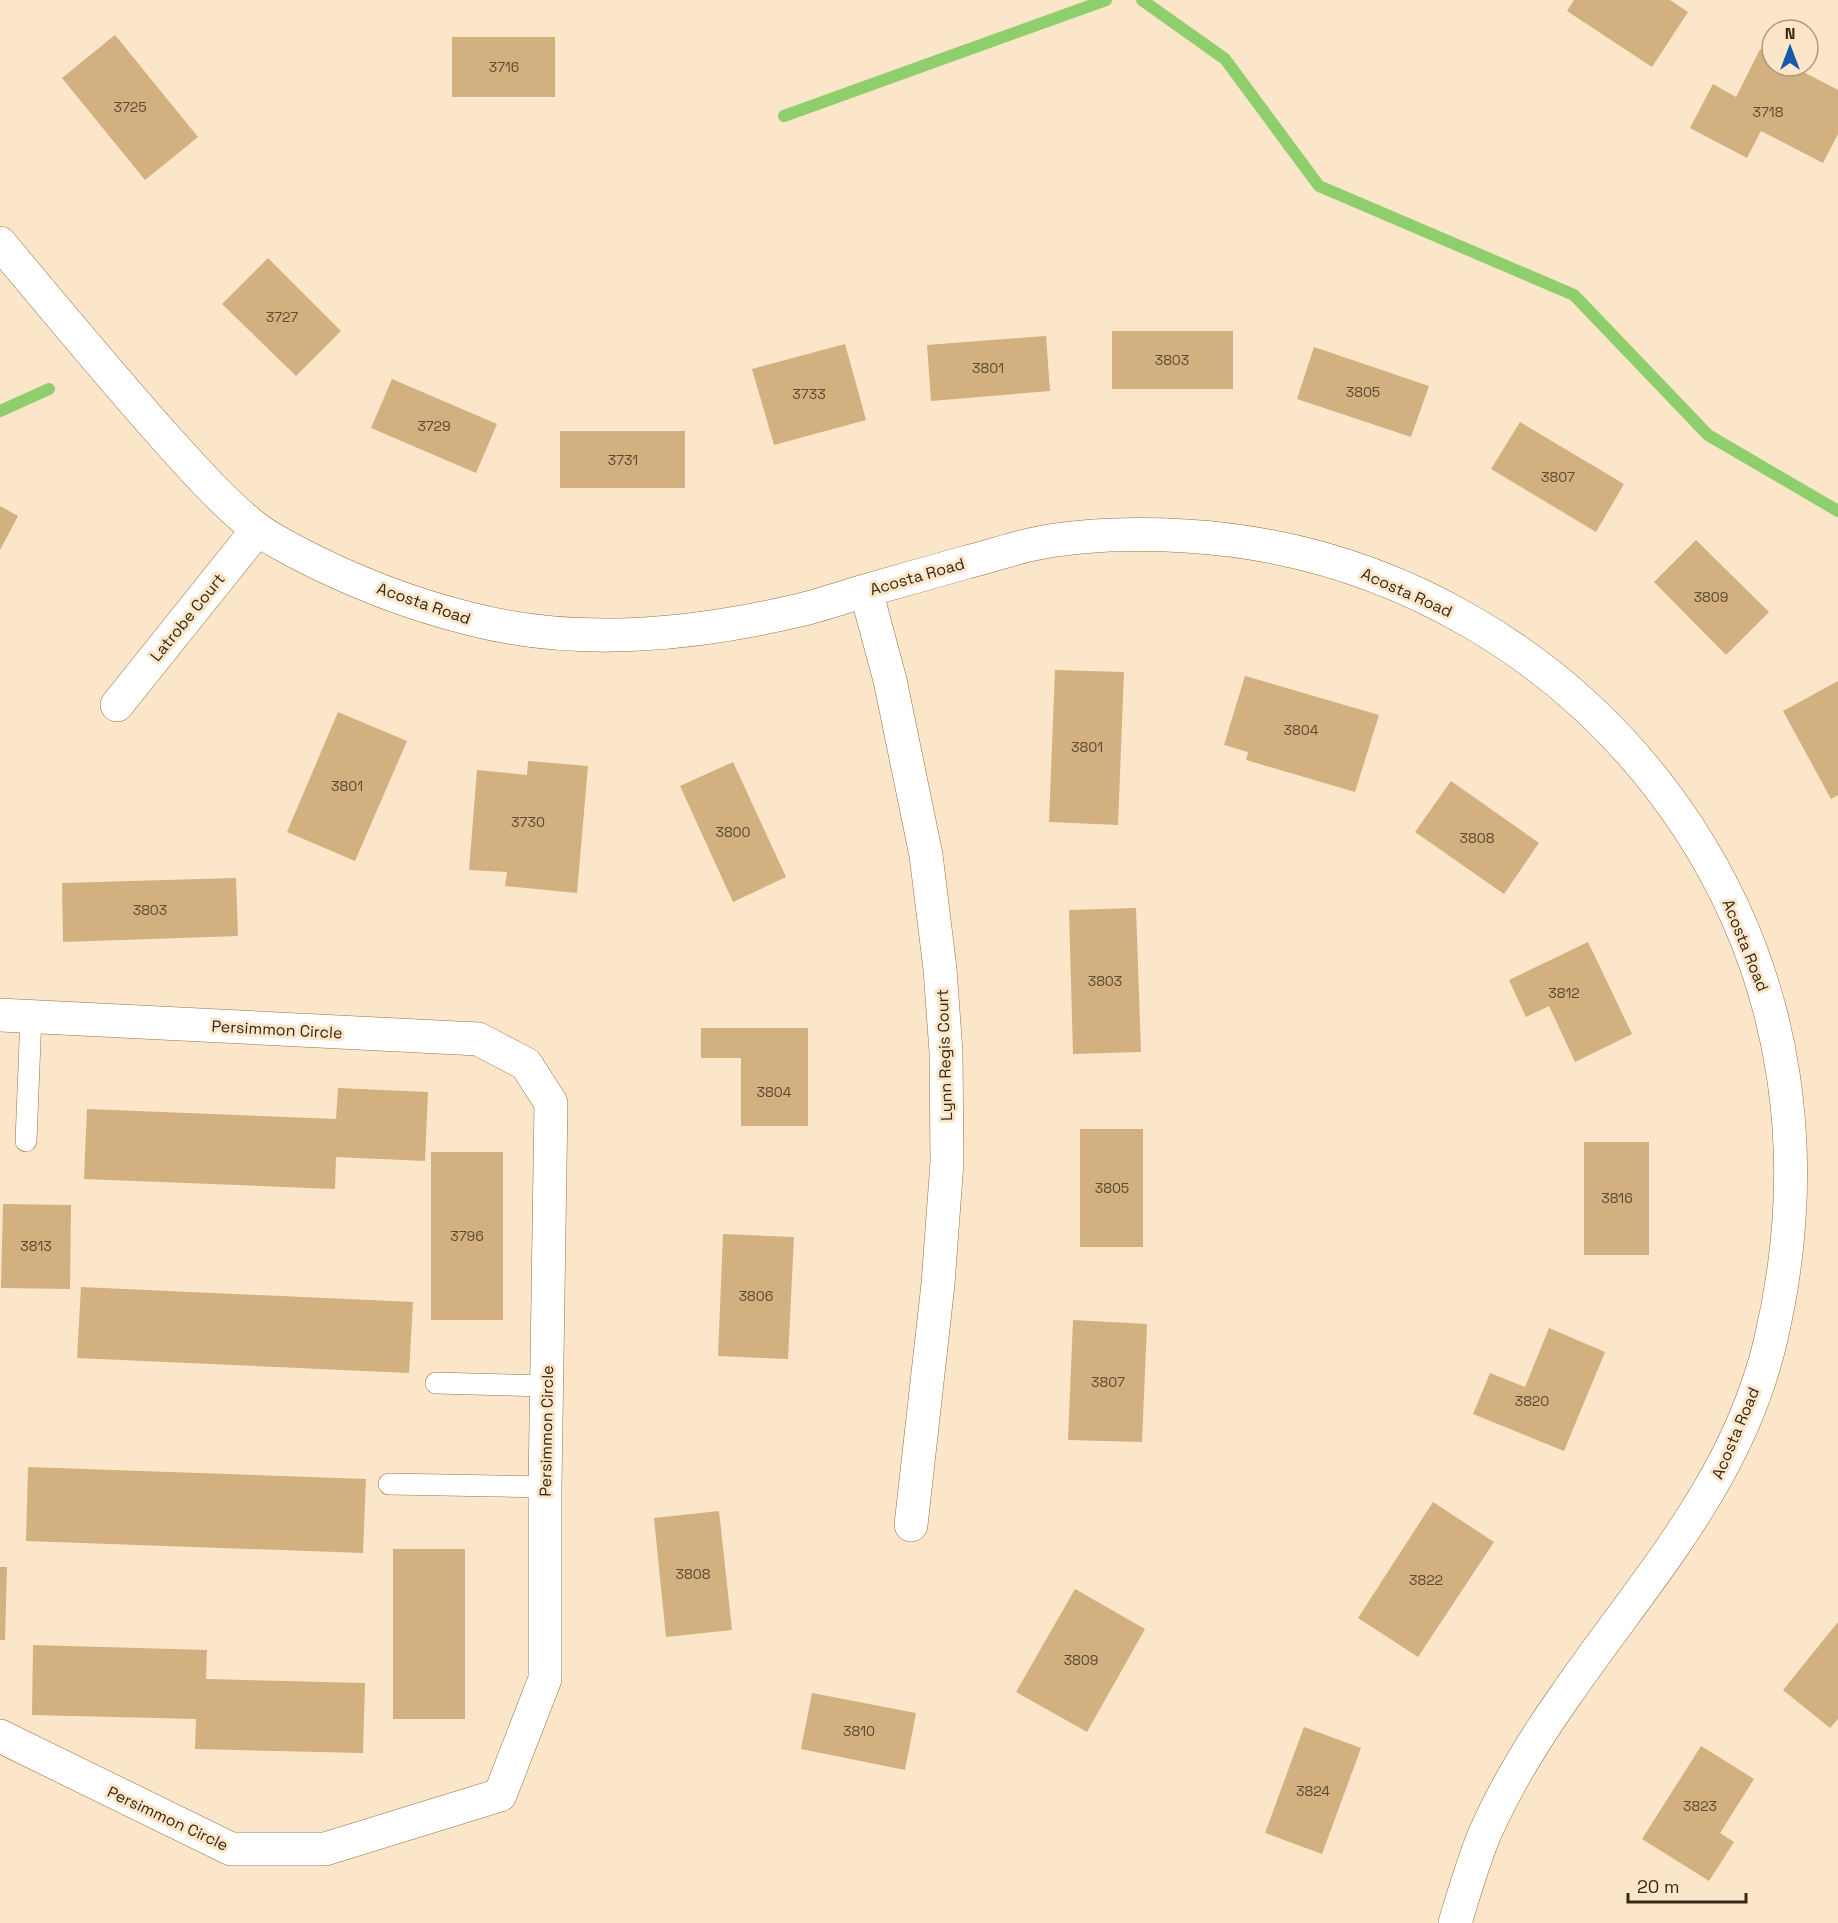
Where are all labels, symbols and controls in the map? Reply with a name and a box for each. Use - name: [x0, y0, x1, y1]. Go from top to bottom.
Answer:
- north arrow: [1760, 18, 1820, 78]
- text: N: [1785, 23, 1795, 44]
- house number: 3716: [489, 58, 519, 76]
- house number: 3725: [113, 98, 147, 116]
- house number: 3718: [1753, 103, 1784, 121]
- house number: 3727: [266, 308, 298, 326]
- house number: 3803: [1155, 351, 1189, 369]
- house number: 3801: [972, 359, 1004, 377]
- house number: 3805: [1346, 383, 1380, 401]
- house number: 3733: [792, 385, 826, 403]
- house number: 3729: [417, 417, 451, 435]
- house number: 3731: [608, 451, 638, 469]
- house number: 3807: [1541, 468, 1575, 486]
- street label: Acosta Road: [867, 553, 967, 600]
- street label: Acosta Road: [1358, 563, 1456, 622]
- street label: Latrobe Court: [145, 569, 229, 666]
- street label: Acosta Road: [374, 578, 473, 629]
- house number: 3809: [1694, 588, 1728, 606]
- house number: 3804: [1284, 721, 1319, 739]
- house number: 3801: [1071, 738, 1103, 756]
- house number: 3801: [331, 777, 363, 795]
- house number: 3730: [511, 813, 545, 831]
- house number: 3800: [715, 823, 751, 841]
- house number: 3808: [1460, 829, 1495, 847]
- street label: Acosta Road: [1718, 896, 1774, 994]
- house number: 3803: [133, 901, 167, 919]
- house number: 3803: [1088, 972, 1122, 990]
- house number: 3812: [1548, 984, 1580, 1002]
- street label: Lynn Regis Court: [932, 989, 957, 1121]
- street label: Persimmon Circle: [211, 1016, 343, 1043]
- house number: 3804: [757, 1083, 792, 1101]
- house number: 3805: [1095, 1179, 1129, 1197]
- house number: 3816: [1601, 1189, 1633, 1207]
- house number: 3796: [450, 1227, 484, 1245]
- house number: 3813: [20, 1237, 52, 1255]
- house number: 3806: [739, 1287, 773, 1305]
- street label: Persimmon Circle: [535, 1365, 558, 1497]
- house number: 3807: [1091, 1373, 1125, 1391]
- street label: Acosta Road: [1707, 1384, 1764, 1482]
- house number: 3820: [1515, 1392, 1549, 1410]
- house number: 3808: [676, 1565, 711, 1583]
- house number: 3822: [1409, 1571, 1443, 1589]
- house number: 3809: [1064, 1651, 1098, 1669]
- house number: 3810: [843, 1722, 875, 1740]
- street label: Persimmon Circle: [104, 1781, 232, 1856]
- house number: 3824: [1296, 1782, 1330, 1800]
- house number: 3823: [1683, 1797, 1717, 1815]
- scale bar: [1628, 1866, 1746, 1904]
- text: 20 m: [1637, 1875, 1680, 1898]

